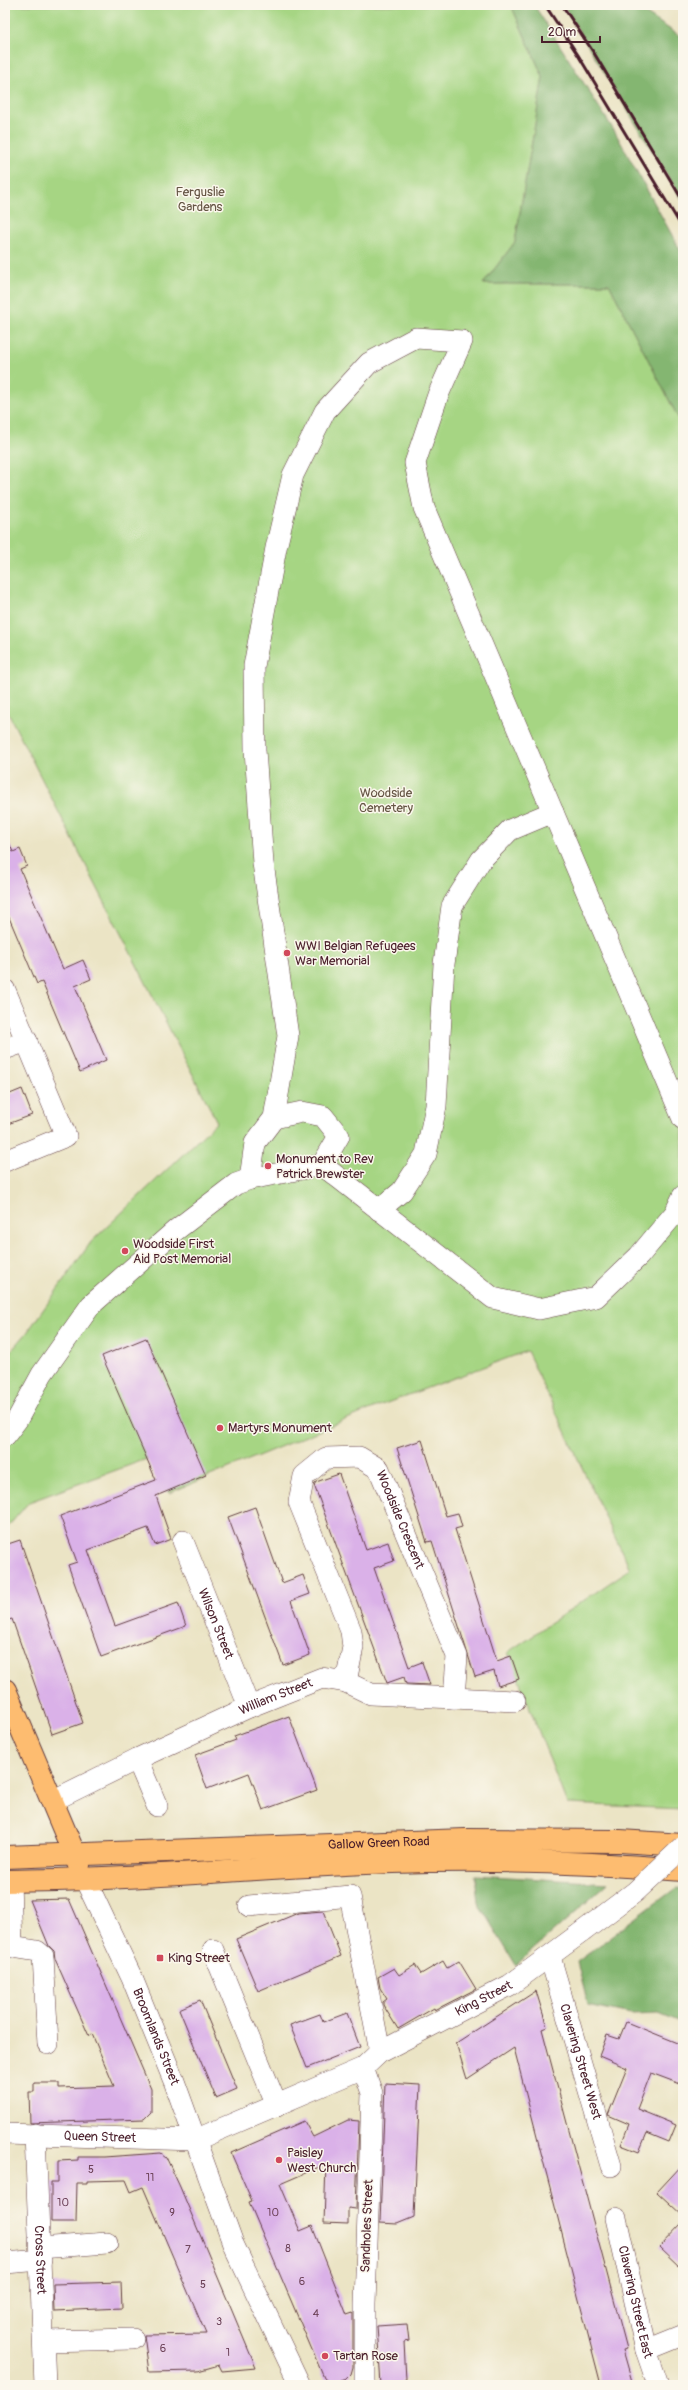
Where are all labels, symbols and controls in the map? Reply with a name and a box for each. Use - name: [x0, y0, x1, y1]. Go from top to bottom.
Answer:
- scale bar: [542, 18, 600, 44]
- text: 20 m: [548, 25, 577, 40]
- park label: Ferguslie Gardens: [175, 184, 225, 215]
- park label: Woodside Cemetery: [359, 785, 413, 816]
- place label: WWI Belgian Refugees War Memorial: [295, 938, 416, 969]
- marker: WWI Belgian Refugees War Memorial: [282, 948, 292, 958]
- place label: Monument to Rev Patrick Brewster: [276, 1151, 374, 1182]
- marker: Monument to Rev Patrick Brewster: [263, 1161, 273, 1171]
- place label: Woodside First Aid Post Memorial: [133, 1236, 231, 1267]
- marker: Woodside First Aid Post Memorial: [120, 1246, 130, 1256]
- place label: Martyrs Monument: [228, 1420, 333, 1436]
- marker: Martyrs Monument: [215, 1423, 225, 1433]
- street label: Woodside Crescent: [372, 1468, 428, 1572]
- street label: Wilson Street: [195, 1586, 237, 1662]
- street label: William Street: [236, 1674, 315, 1719]
- street label: Gallow Green Road: [327, 1833, 430, 1853]
- place label: King Street: [168, 1950, 231, 1966]
- marker: King Street: [155, 1953, 165, 1963]
- street label: King Street: [453, 1977, 516, 2020]
- street label: Broomlands Street: [129, 1986, 183, 2088]
- street label: Clavering Street West: [556, 2002, 605, 2122]
- street label: Queen Street: [63, 2128, 137, 2146]
- place label: Paisley West Church: [287, 2145, 356, 2176]
- marker: Paisley West Church: [274, 2155, 284, 2165]
- house number: 5: [88, 2163, 94, 2176]
- house number: 11: [146, 2171, 154, 2184]
- street label: Sandholes Street: [357, 2178, 377, 2273]
- house number: 10: [57, 2196, 69, 2209]
- house number: 9: [169, 2206, 175, 2219]
- house number: 10: [267, 2206, 279, 2219]
- street label: Cross Street: [31, 2225, 49, 2296]
- house number: 8: [285, 2242, 291, 2255]
- house number: 7: [185, 2243, 191, 2256]
- street label: Clavering Street East: [615, 2244, 656, 2361]
- house number: 6: [299, 2275, 305, 2288]
- house number: 5: [200, 2278, 206, 2291]
- house number: 4: [313, 2307, 320, 2320]
- house number: 3: [216, 2315, 222, 2328]
- house number: 6: [160, 2342, 166, 2355]
- house number: 1: [226, 2346, 230, 2359]
- place label: Tartan Rose: [333, 2348, 399, 2364]
- marker: Tartan Rose: [320, 2351, 330, 2361]

